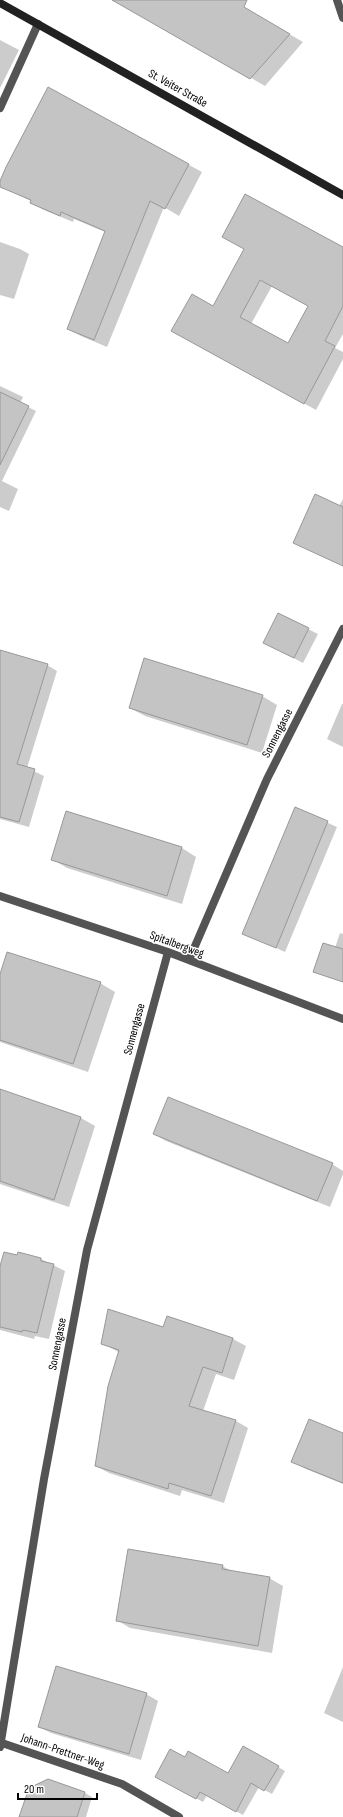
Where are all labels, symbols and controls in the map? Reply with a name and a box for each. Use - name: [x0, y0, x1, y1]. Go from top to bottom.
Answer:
- street label: St. Veiter Straße: [145, 66, 210, 111]
- street label: Sonnengasse: [259, 706, 296, 760]
- street label: Spitalbergweg: [148, 928, 206, 961]
- street label: Sonnengasse: [120, 1001, 149, 1057]
- street label: Sonnengasse: [45, 1317, 70, 1372]
- street label: Johann-Prettner-Weg: [18, 1730, 107, 1773]
- scale bar: [18, 1775, 97, 1801]
- text: 20 m: [24, 1782, 44, 1797]

